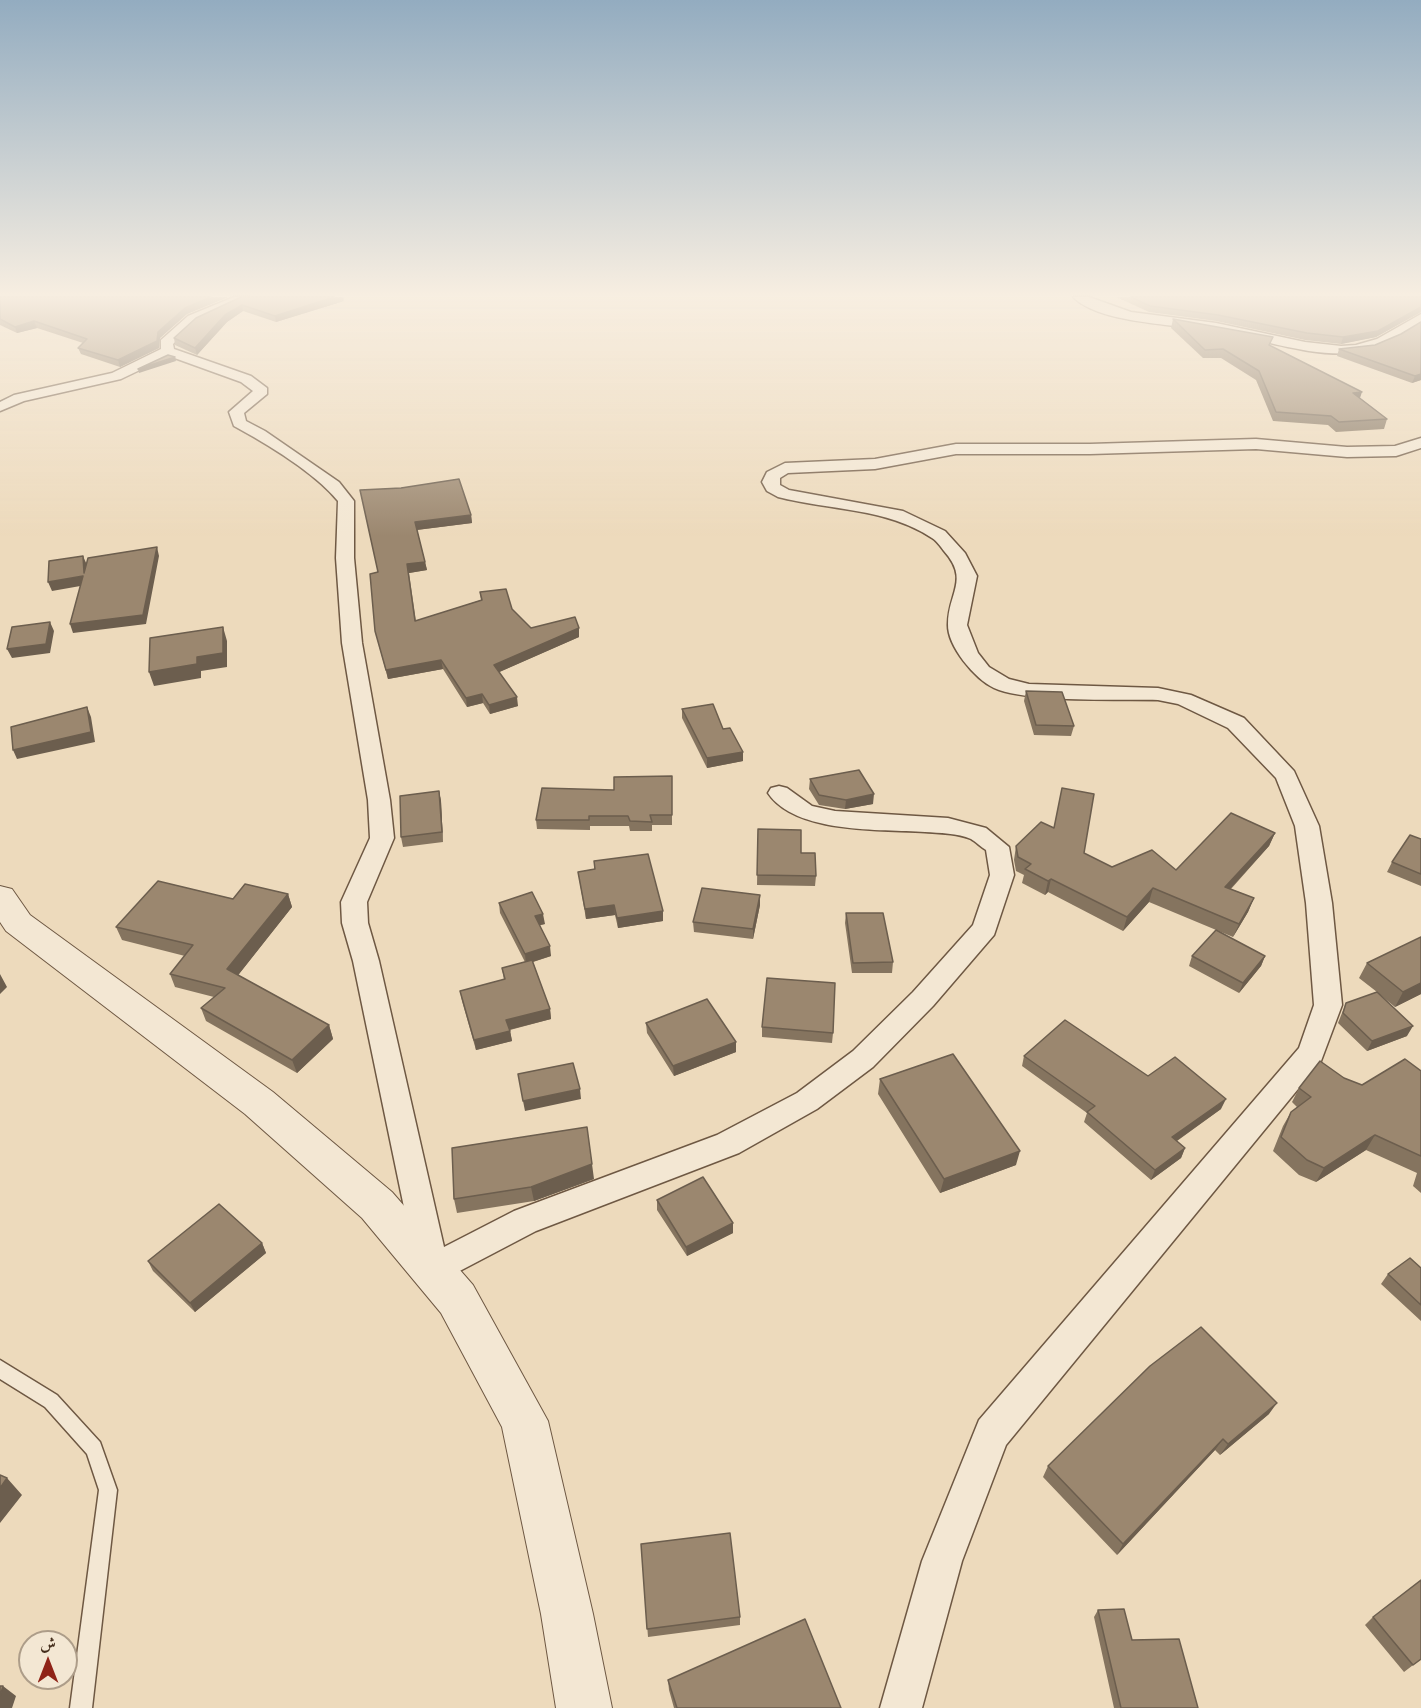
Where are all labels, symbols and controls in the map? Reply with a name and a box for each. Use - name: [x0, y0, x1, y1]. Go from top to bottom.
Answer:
- north arrow: [18, 1630, 78, 1690]
- text: ش: [40, 1634, 56, 1653]

